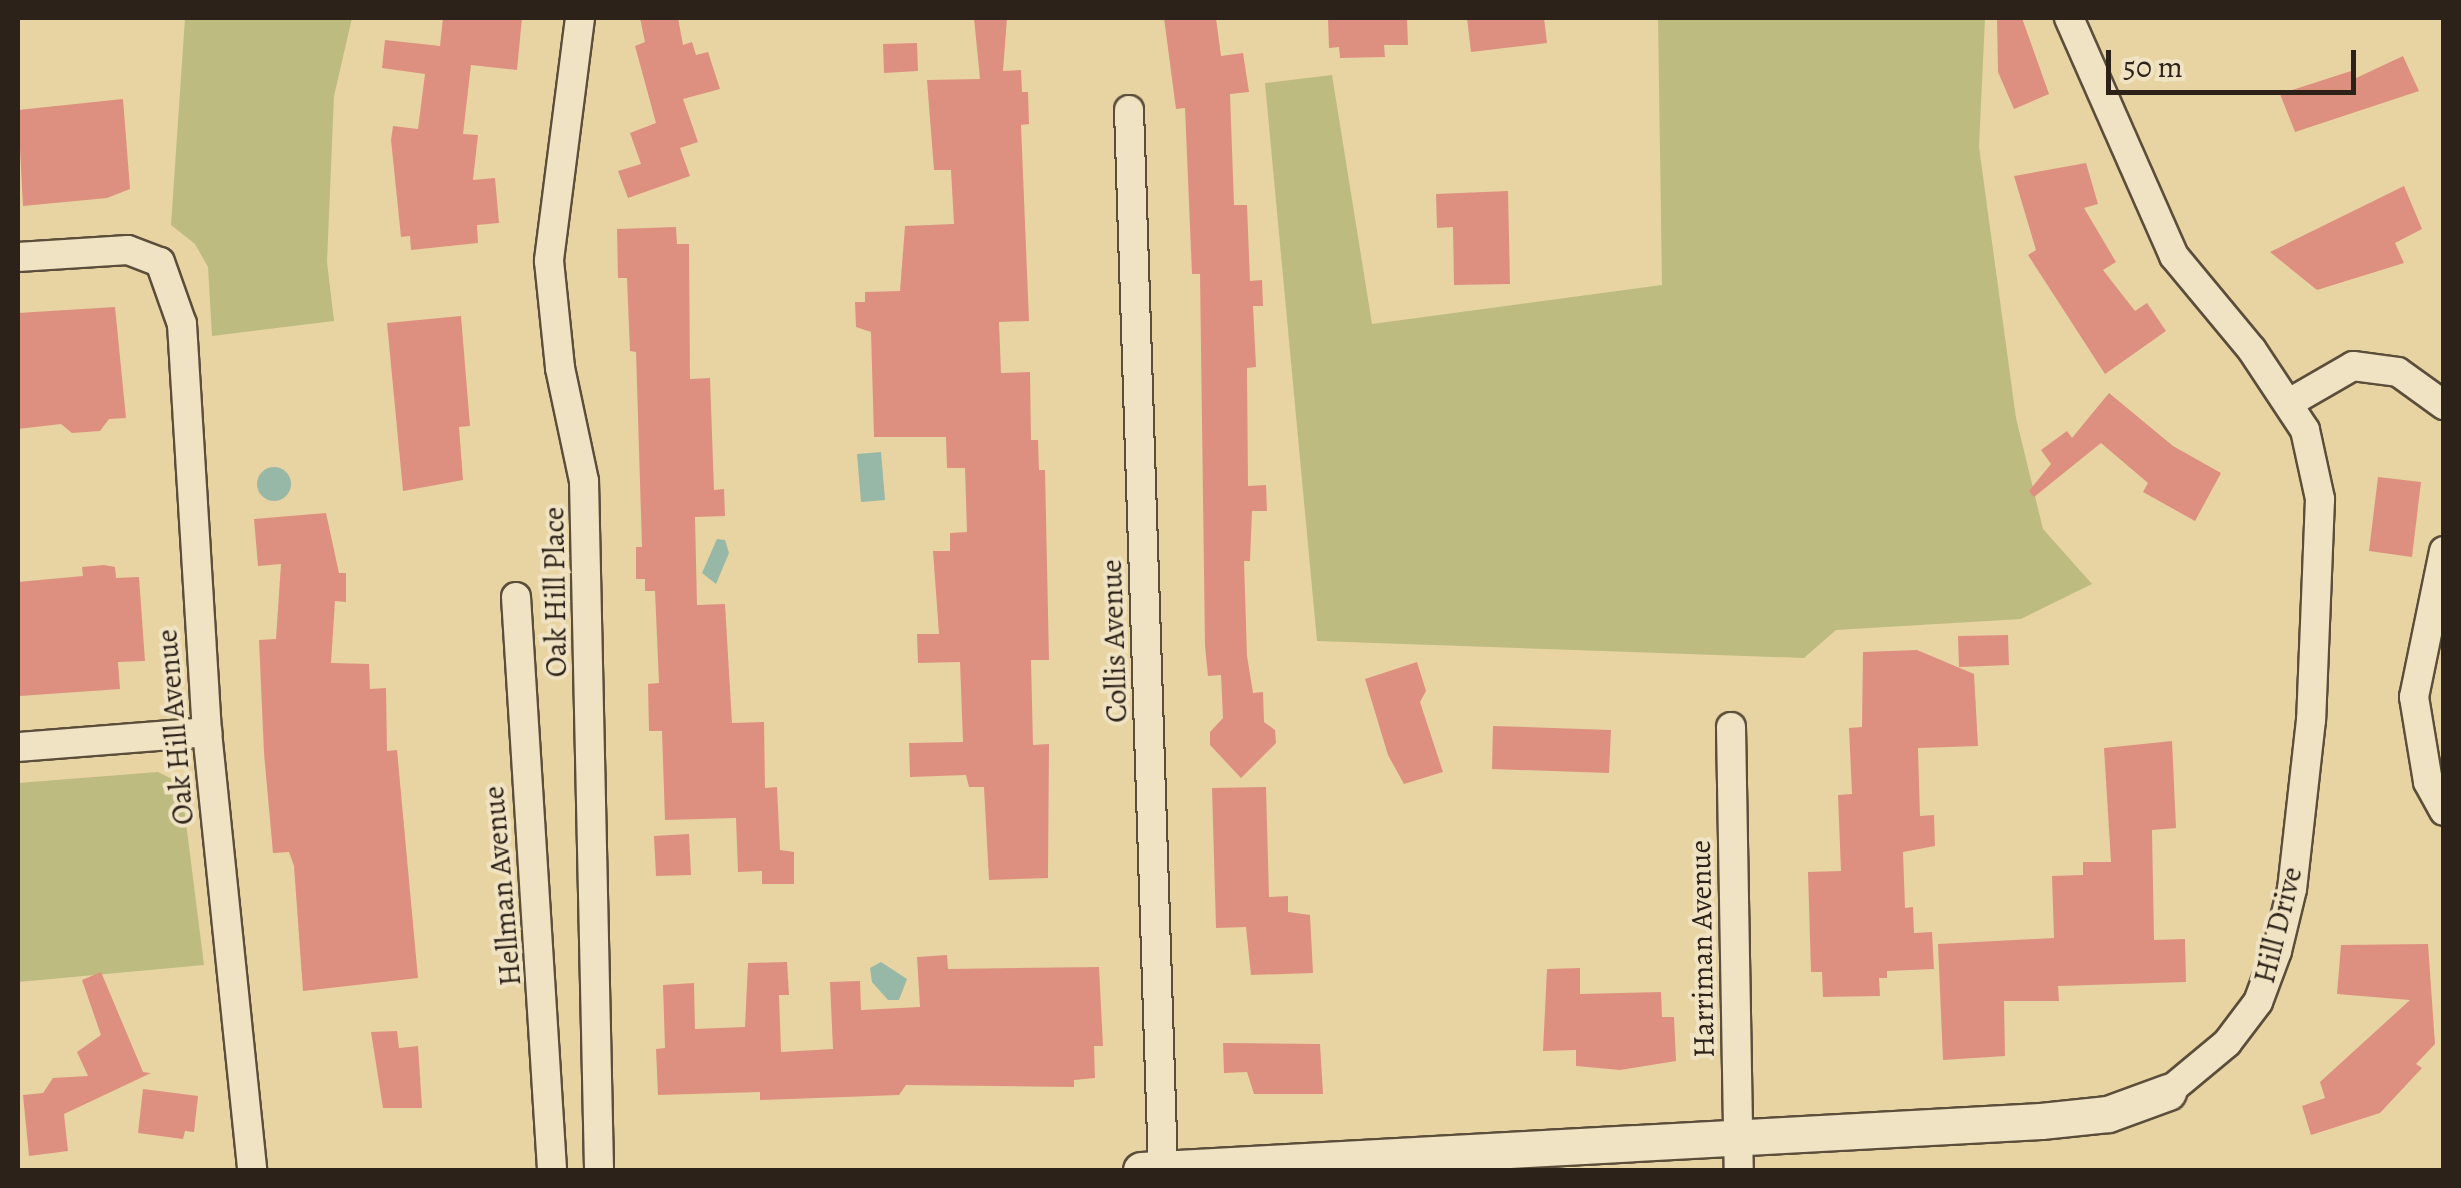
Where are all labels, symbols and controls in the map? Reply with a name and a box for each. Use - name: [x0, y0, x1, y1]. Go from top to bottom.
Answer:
- scale bar: [2111, 30, 2361, 92]
- text: 50 m: [2123, 47, 2183, 87]
- street label: Oak Hill Place: [536, 506, 574, 678]
- street label: Collis Avenue: [1093, 559, 1135, 723]
- street label: Oak Hill Avenue: [149, 628, 201, 826]
- street label: Hellman Avenue: [475, 784, 529, 988]
- street label: Harriman Avenue: [1682, 840, 1722, 1058]
- street label: Hill Drive: [2246, 863, 2310, 987]

